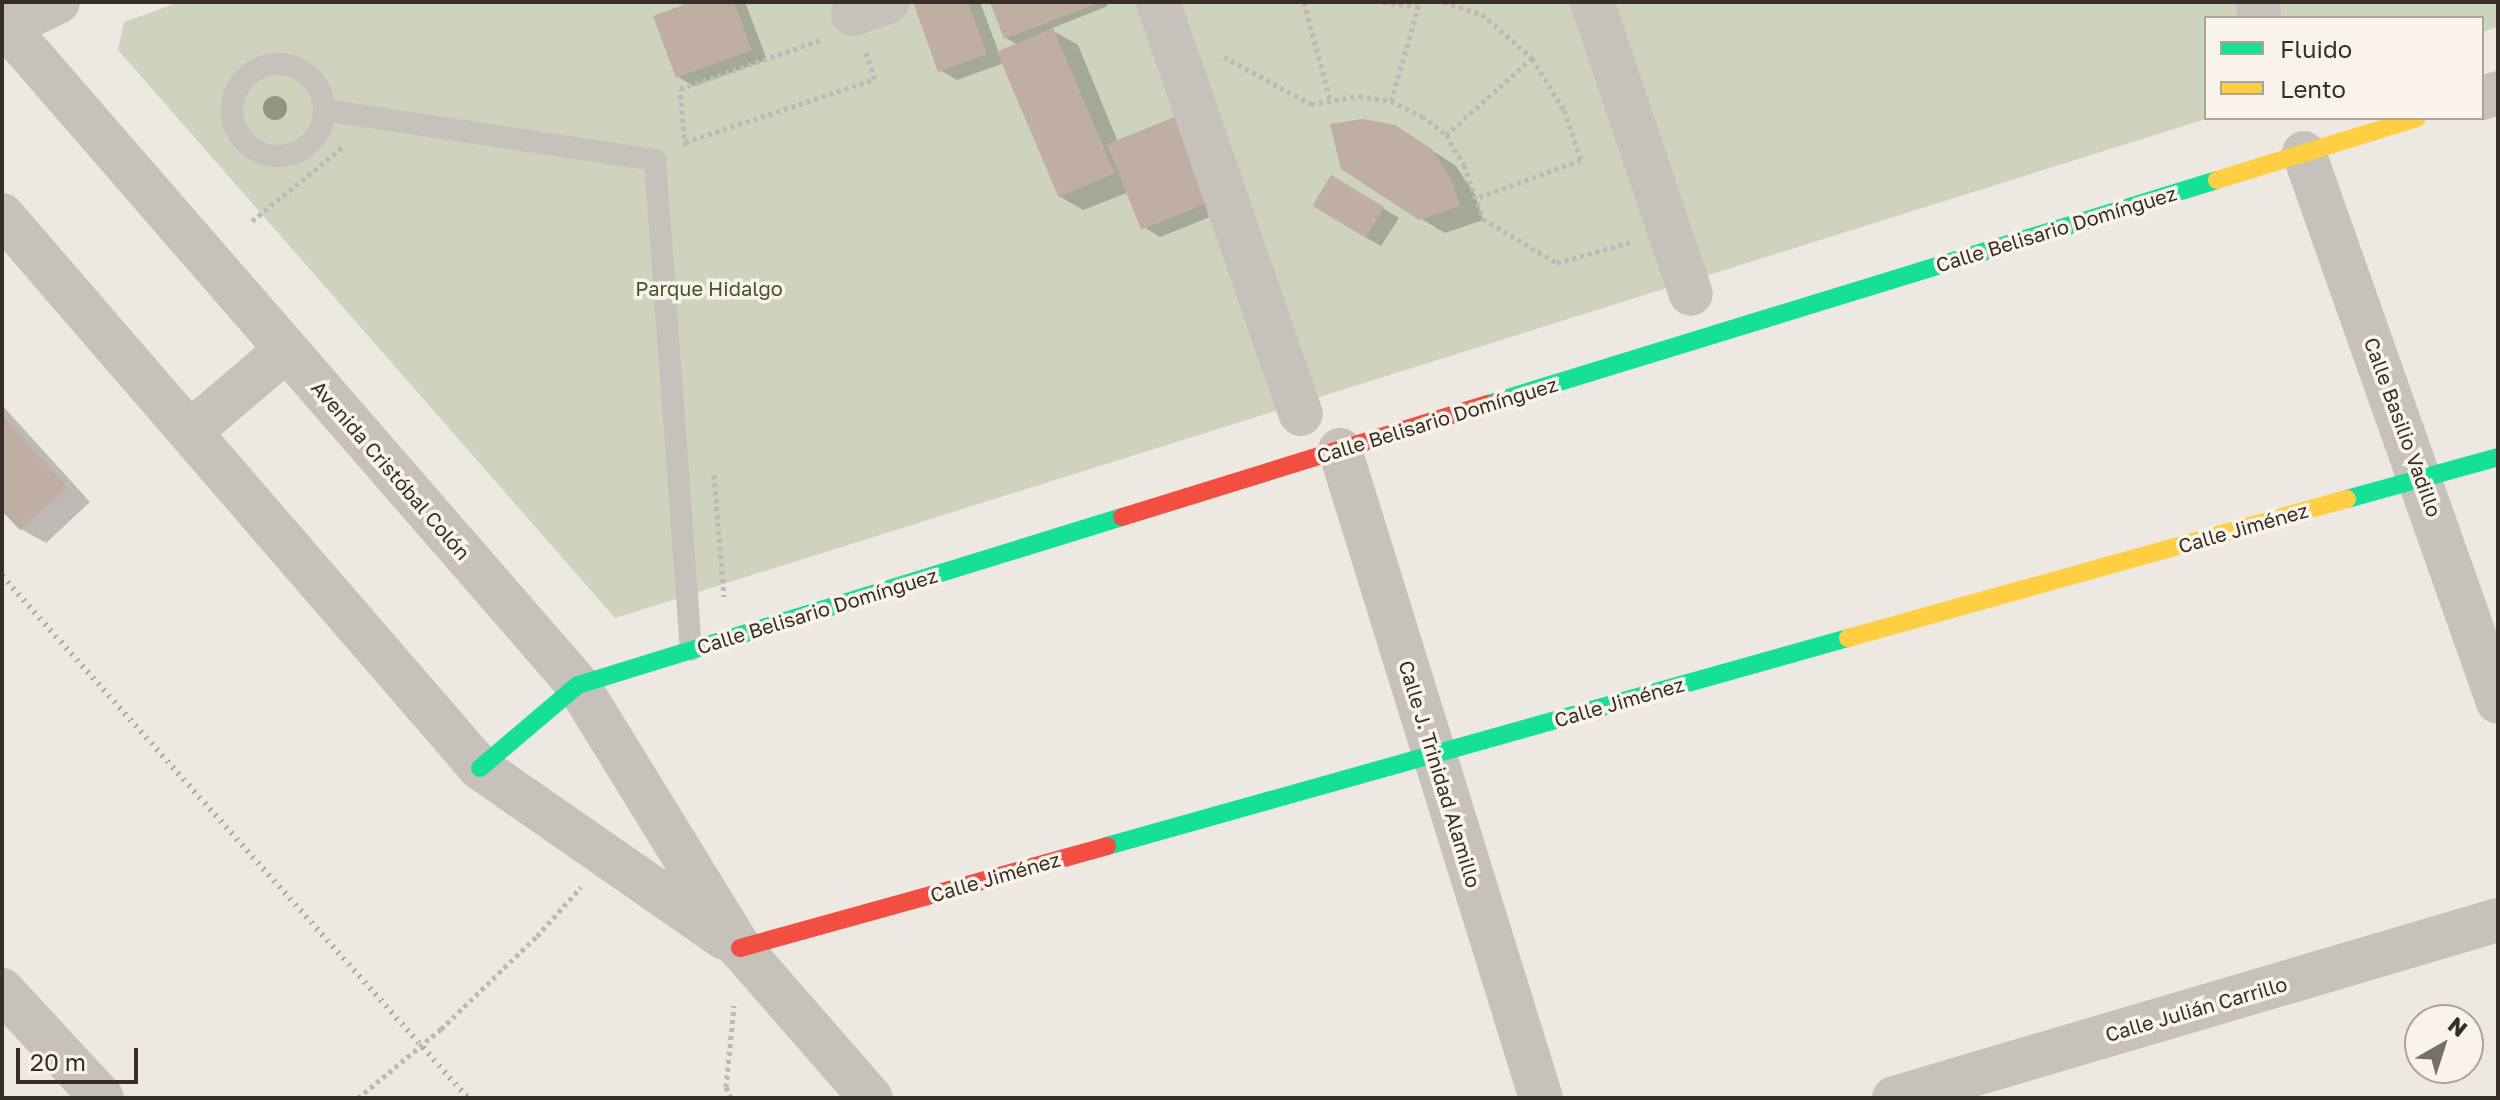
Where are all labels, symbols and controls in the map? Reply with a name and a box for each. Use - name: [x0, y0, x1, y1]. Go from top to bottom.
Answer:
- legend: [2204, 16, 2484, 120]
- text: Fluido: [2280, 34, 2352, 63]
- text: Lento: [2280, 74, 2346, 103]
- street label: Calle Belisario Domínguez: [1933, 181, 2179, 277]
- park label: Parque Hidalgo: [635, 276, 783, 300]
- street label: Calle Basilio Vadillo: [2359, 334, 2447, 520]
- street label: Calle Belisario Domínguez: [1314, 372, 1560, 468]
- street label: Avenida Cristóbal Colón: [307, 376, 475, 564]
- street label: Calle Jiménez: [2175, 498, 2311, 558]
- street label: Calle Belisario Domínguez: [694, 563, 940, 659]
- street label: Calle J. Trinidad Alamillo: [1394, 658, 1486, 890]
- street label: Calle Jiménez: [1551, 672, 1687, 732]
- street label: Calle Jiménez: [927, 847, 1063, 907]
- street label: Calle Julián Carrillo: [2102, 972, 2290, 1046]
- north arrow: [2404, 1004, 2484, 1084]
- text: N: [2443, 1011, 2473, 1042]
- scale bar: [20, 1032, 142, 1082]
- text: 20 m: [30, 1047, 86, 1076]

